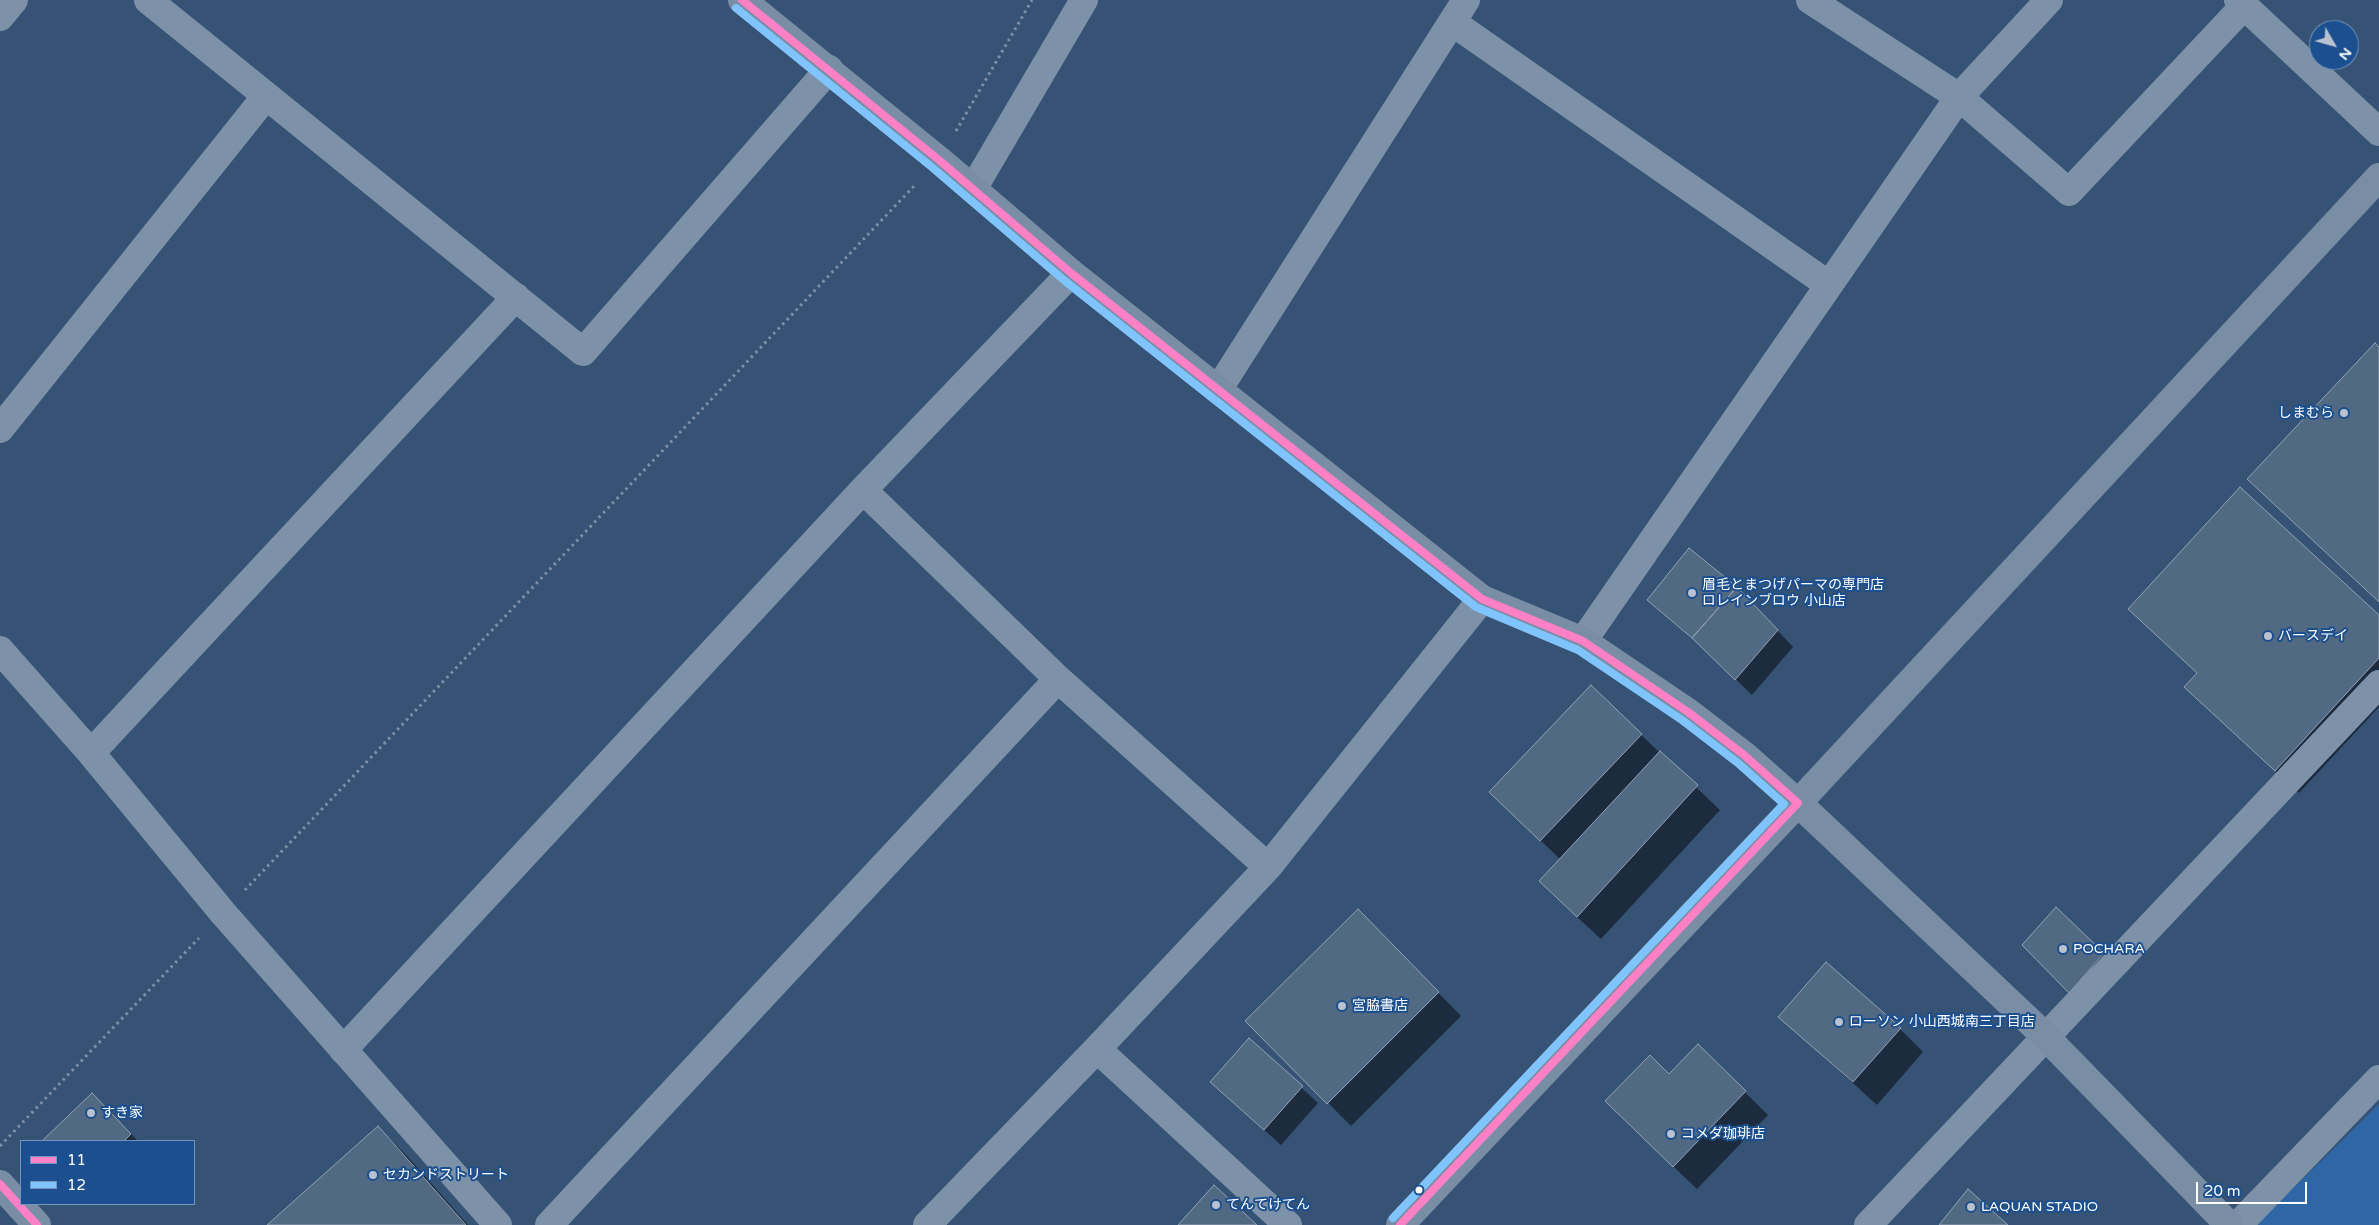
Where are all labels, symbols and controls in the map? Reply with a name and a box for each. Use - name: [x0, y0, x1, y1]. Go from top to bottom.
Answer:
- north arrow: [2309, 20, 2359, 70]
- text: N: [2335, 44, 2356, 64]
- place label: しまむら: [2278, 405, 2334, 421]
- marker: しまむら: [2338, 407, 2350, 419]
- place label: 眉毛とまつげパーマの専門店 ロレインブロウ 小山店: [1702, 577, 1884, 610]
- marker: 眉毛とまつげパーマの専門店 ロレインブロウ 小山店: [1686, 587, 1698, 599]
- place label: バースデイ: [2278, 628, 2348, 644]
- marker: バースデイ: [2262, 630, 2274, 642]
- place label: POCHARA: [2073, 941, 2145, 957]
- marker: POCHARA: [2057, 943, 2069, 955]
- place label: 宮脇書店: [1352, 998, 1408, 1014]
- marker: 宮脇書店: [1336, 1000, 1348, 1012]
- place label: ローソン 小山西城南三丁目店: [1849, 1014, 2035, 1030]
- marker: ローソン 小山西城南三丁目店: [1833, 1016, 1845, 1028]
- place label: すき家: [101, 1105, 143, 1121]
- marker: すき家: [85, 1107, 97, 1119]
- place label: コメダ珈琲店: [1681, 1126, 1765, 1142]
- marker: コメダ珈琲店: [1665, 1128, 1677, 1140]
- legend: [20, 1140, 195, 1205]
- text: 11: [67, 1151, 86, 1169]
- place label: セカンドストリート: [383, 1167, 509, 1183]
- marker: セカンドストリート: [367, 1169, 379, 1181]
- scale bar: [2199, 1172, 2310, 1204]
- text: 12: [67, 1176, 86, 1194]
- text: 20 m: [2204, 1182, 2241, 1200]
- unlabelled marker: [1414, 1185, 1424, 1195]
- place label: てんてけてん: [1226, 1197, 1310, 1213]
- marker: てんてけてん: [1210, 1199, 1222, 1211]
- place label: LAQUAN STADIO: [1981, 1199, 2098, 1215]
- marker: LAQUAN STADIO: [1965, 1201, 1977, 1213]

